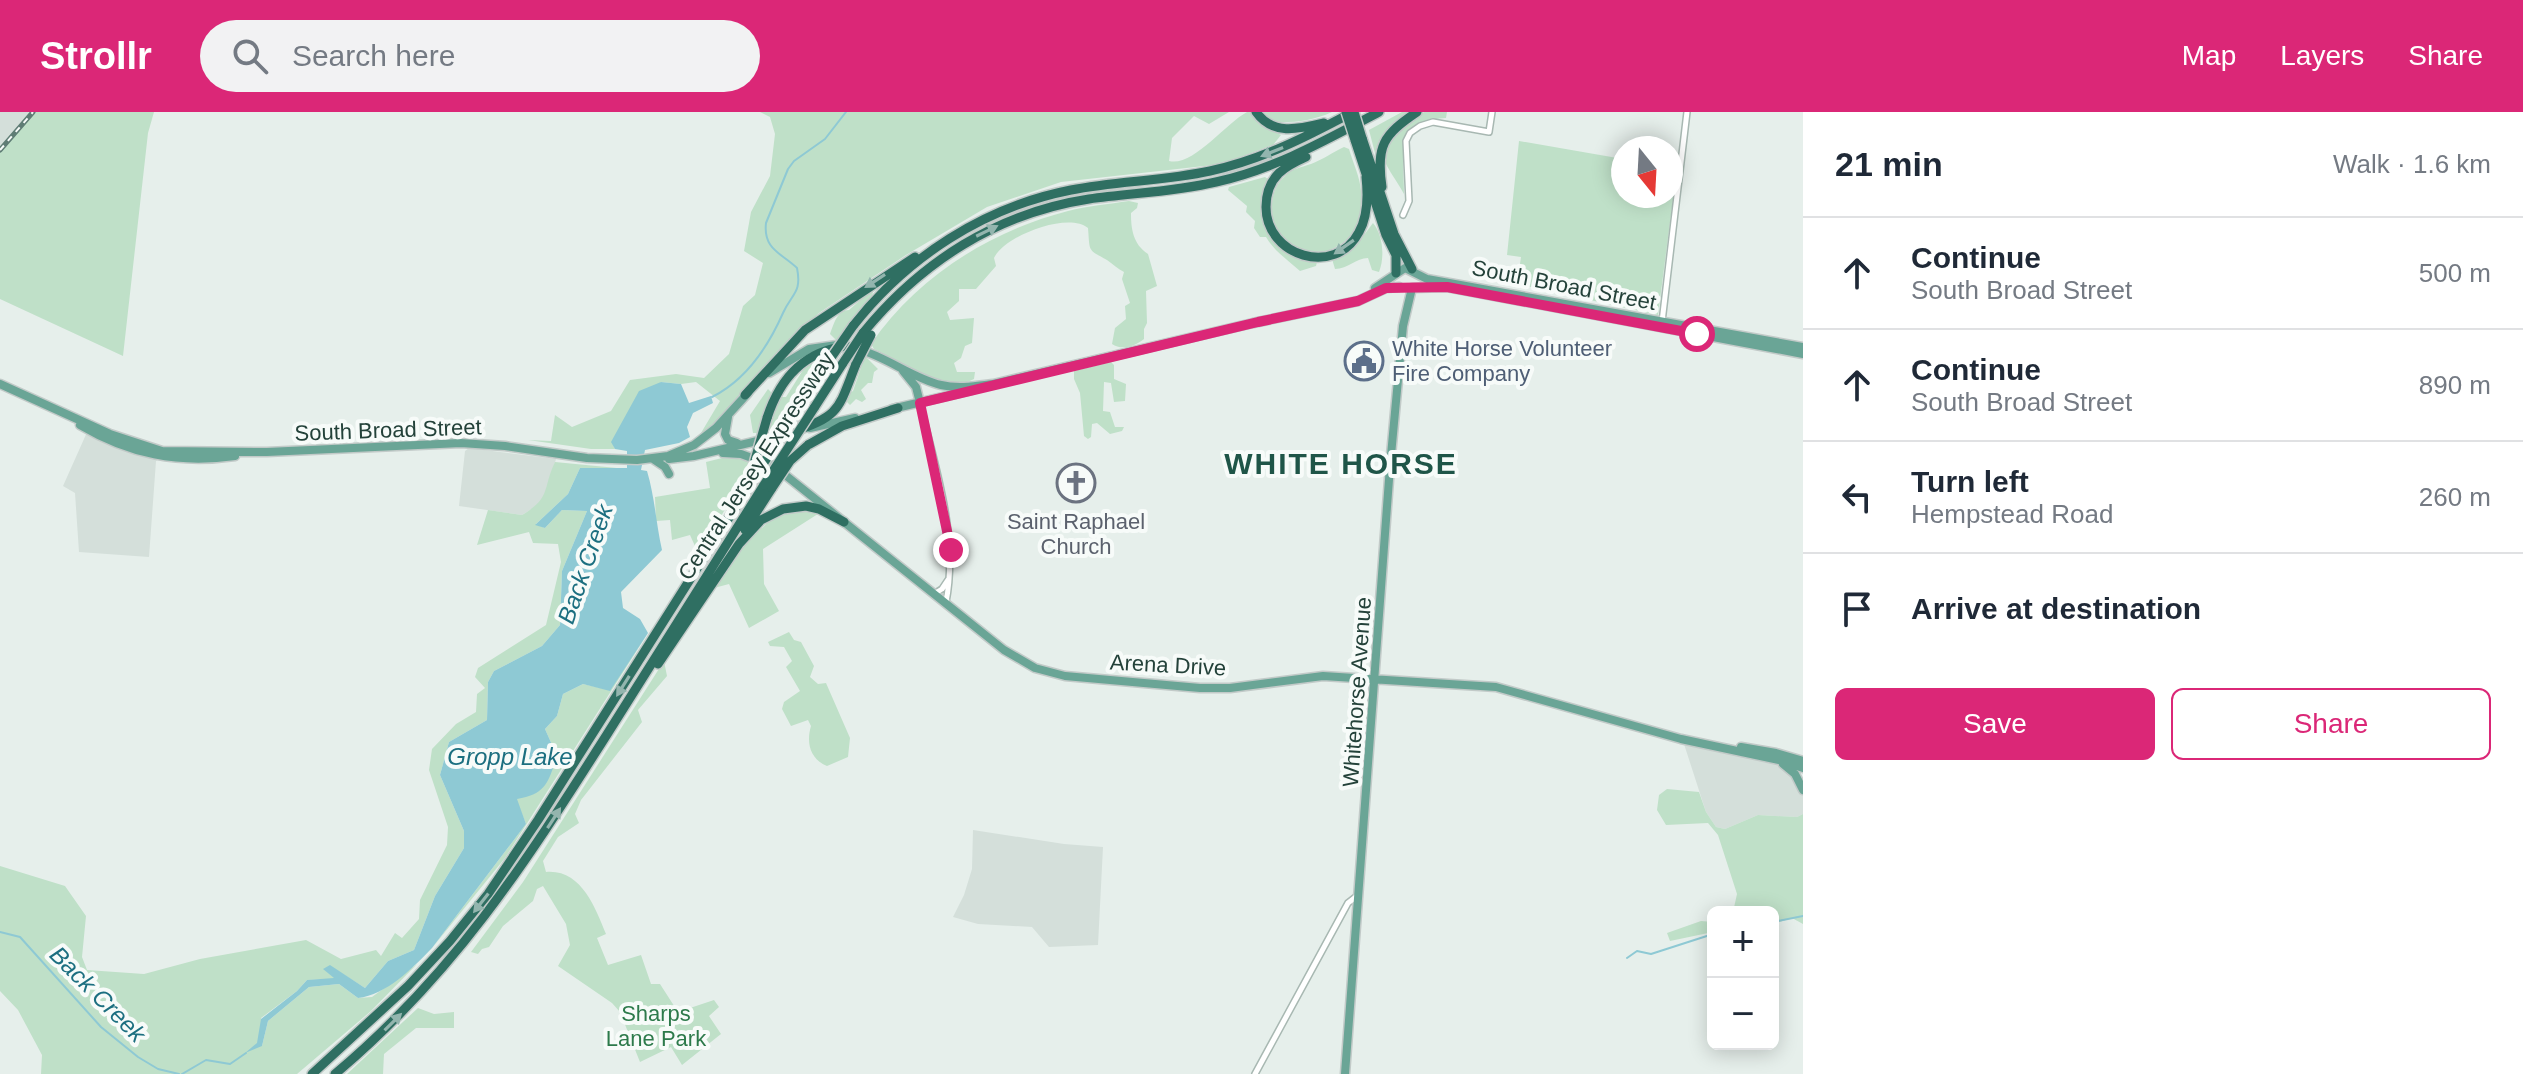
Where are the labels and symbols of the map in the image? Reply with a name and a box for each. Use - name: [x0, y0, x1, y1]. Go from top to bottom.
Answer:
- north arrow: [1611, 136, 1683, 208]
- one-way arrow: [1260, 145, 1284, 158]
- one-way arrow: [975, 225, 998, 238]
- one-way arrow: [1333, 239, 1354, 254]
- street label: South Broad Street: [1470, 255, 1658, 315]
- one-way arrow: [865, 274, 886, 289]
- route start: [1679, 316, 1715, 352]
- place label: White Horse Volunteer Fire Company: [1392, 336, 1612, 386]
- public building icon: White Horse Volunteer Fire Company: [1343, 340, 1385, 382]
- street label: Central Jersey Expressway: [673, 347, 839, 585]
- street label: South Broad Street: [294, 414, 482, 446]
- district label: WHITE HORSE: [1224, 447, 1458, 480]
- church icon: Saint Raphael Church: [1055, 462, 1097, 504]
- water label: Back Creek: [552, 499, 619, 627]
- place label: Saint Raphael Church: [1007, 509, 1145, 559]
- route end: [933, 532, 969, 568]
- street label: Whitehorse Avenue: [1338, 596, 1376, 788]
- street label: Arena Drive: [1109, 649, 1227, 681]
- one-way arrow: [617, 675, 631, 697]
- water label: Gropp Lake: [447, 743, 573, 770]
- one-way arrow: [546, 808, 561, 829]
- one-way arrow: [473, 893, 489, 913]
- water label: Back Creek: [45, 941, 153, 1049]
- park label: Sharps Lane Park: [606, 1001, 707, 1051]
- one-way arrow: [383, 1013, 402, 1031]

